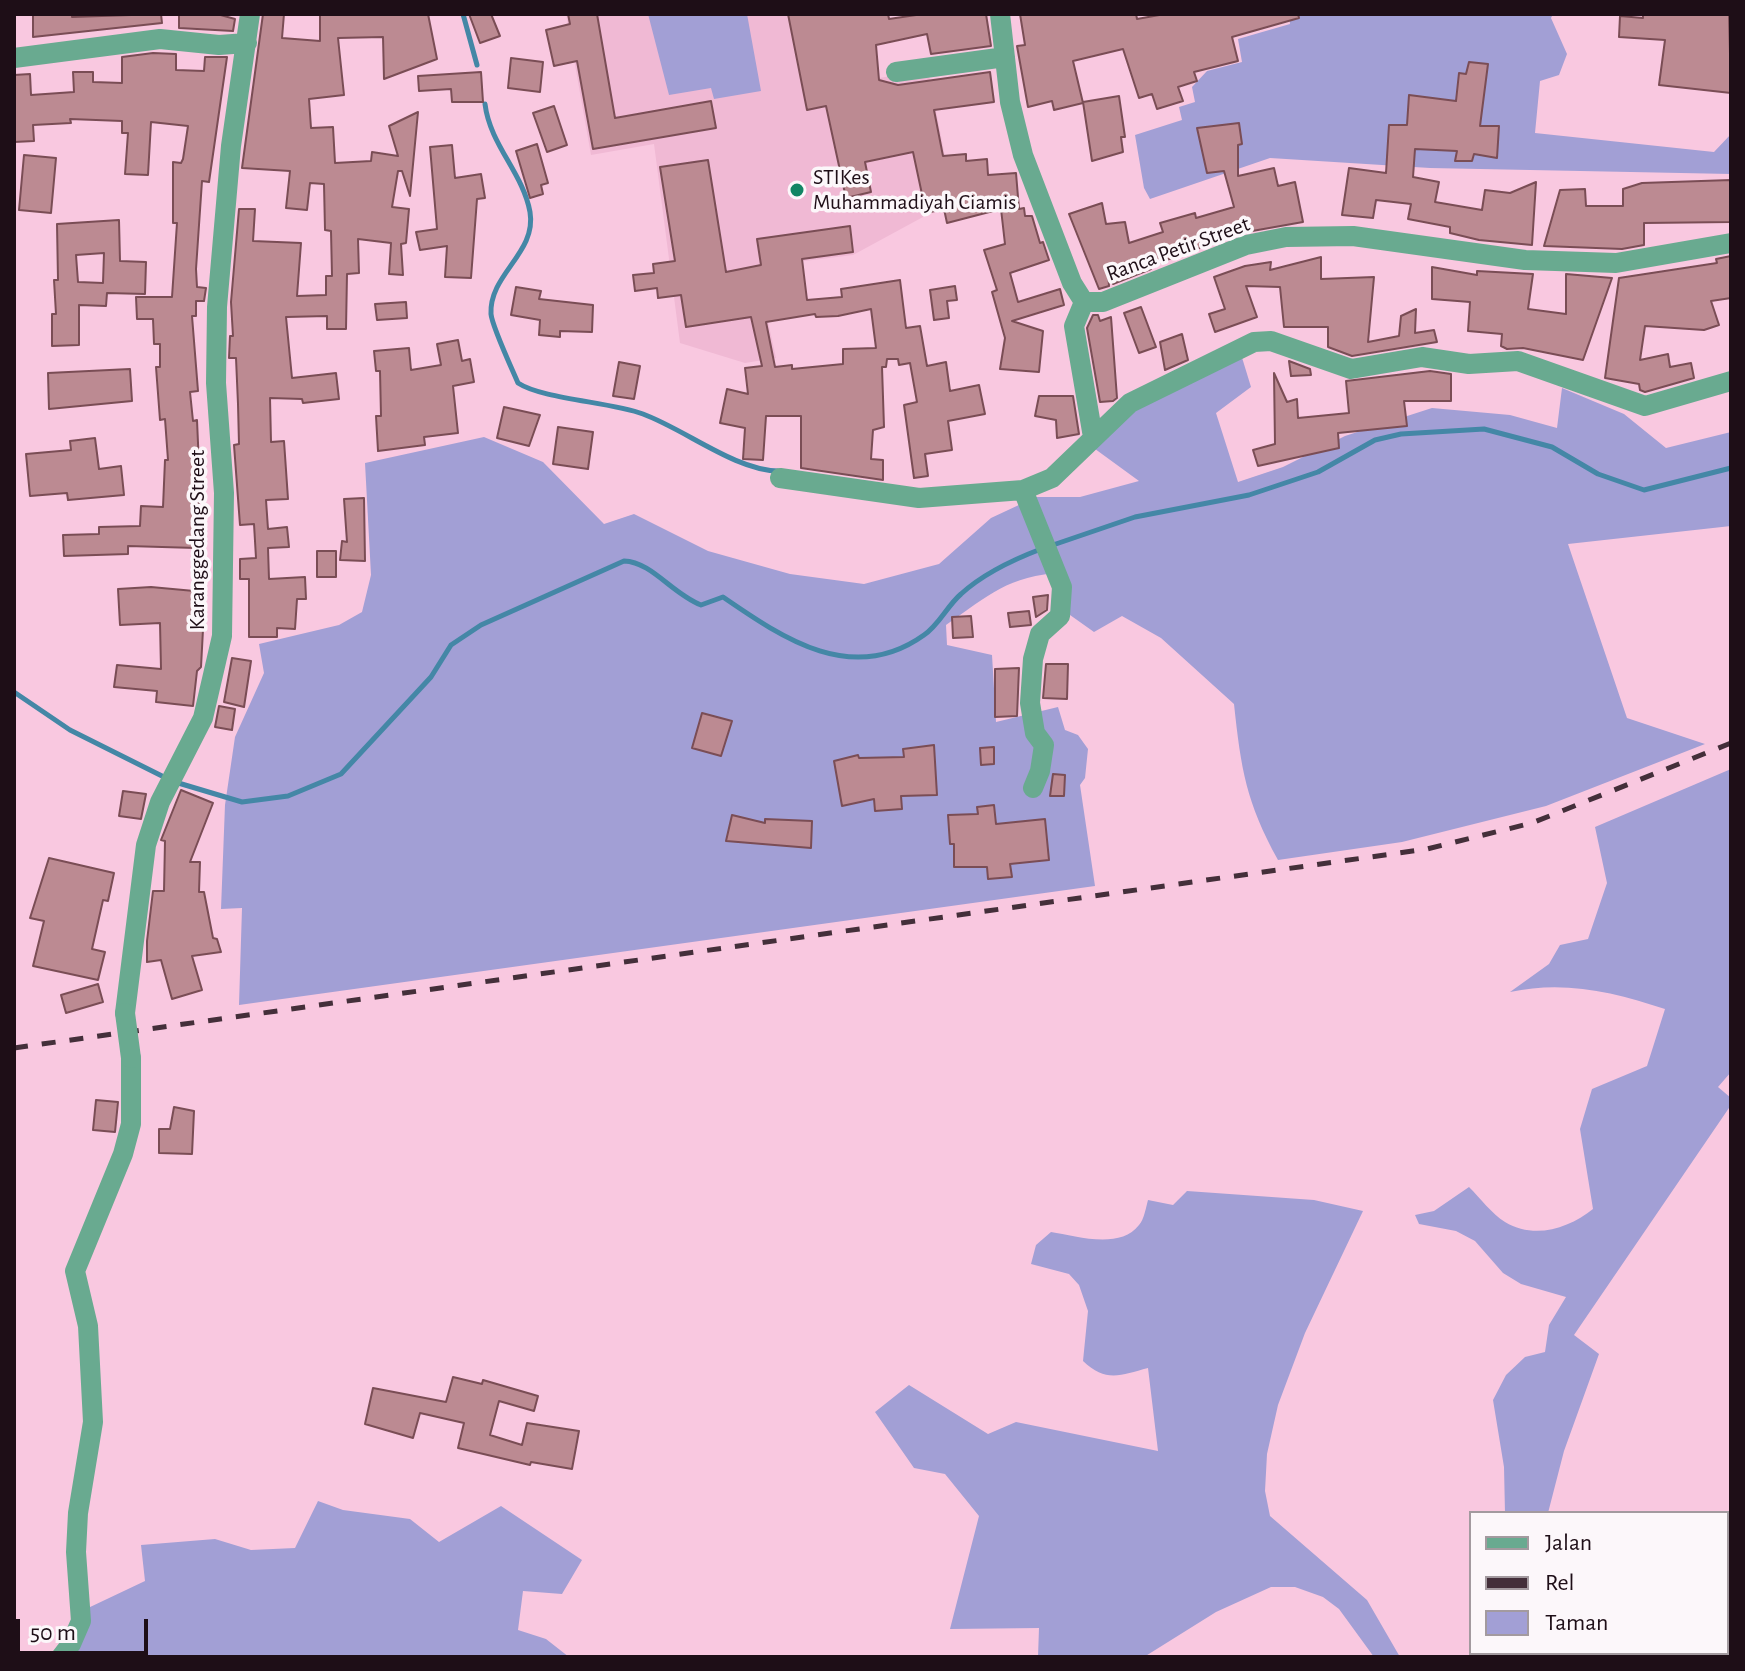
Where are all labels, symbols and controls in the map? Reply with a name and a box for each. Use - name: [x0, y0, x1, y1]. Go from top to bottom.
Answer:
- place label: STIKes Muhammadiyah Ciamis: [813, 164, 1016, 216]
- marker: STIKes Muhammadiyah Ciamis: [788, 181, 806, 199]
- street label: Ranca Petir Street: [1103, 211, 1253, 287]
- street label: Karanggedang Street: [184, 450, 210, 630]
- legend: [1469, 1511, 1729, 1655]
- text: Jalan: [1545, 1531, 1592, 1555]
- text: Rel: [1545, 1571, 1574, 1595]
- scale bar: [20, 1603, 152, 1653]
- text: Taman: [1545, 1611, 1608, 1635]
- text: 50 m: [30, 1621, 76, 1645]

